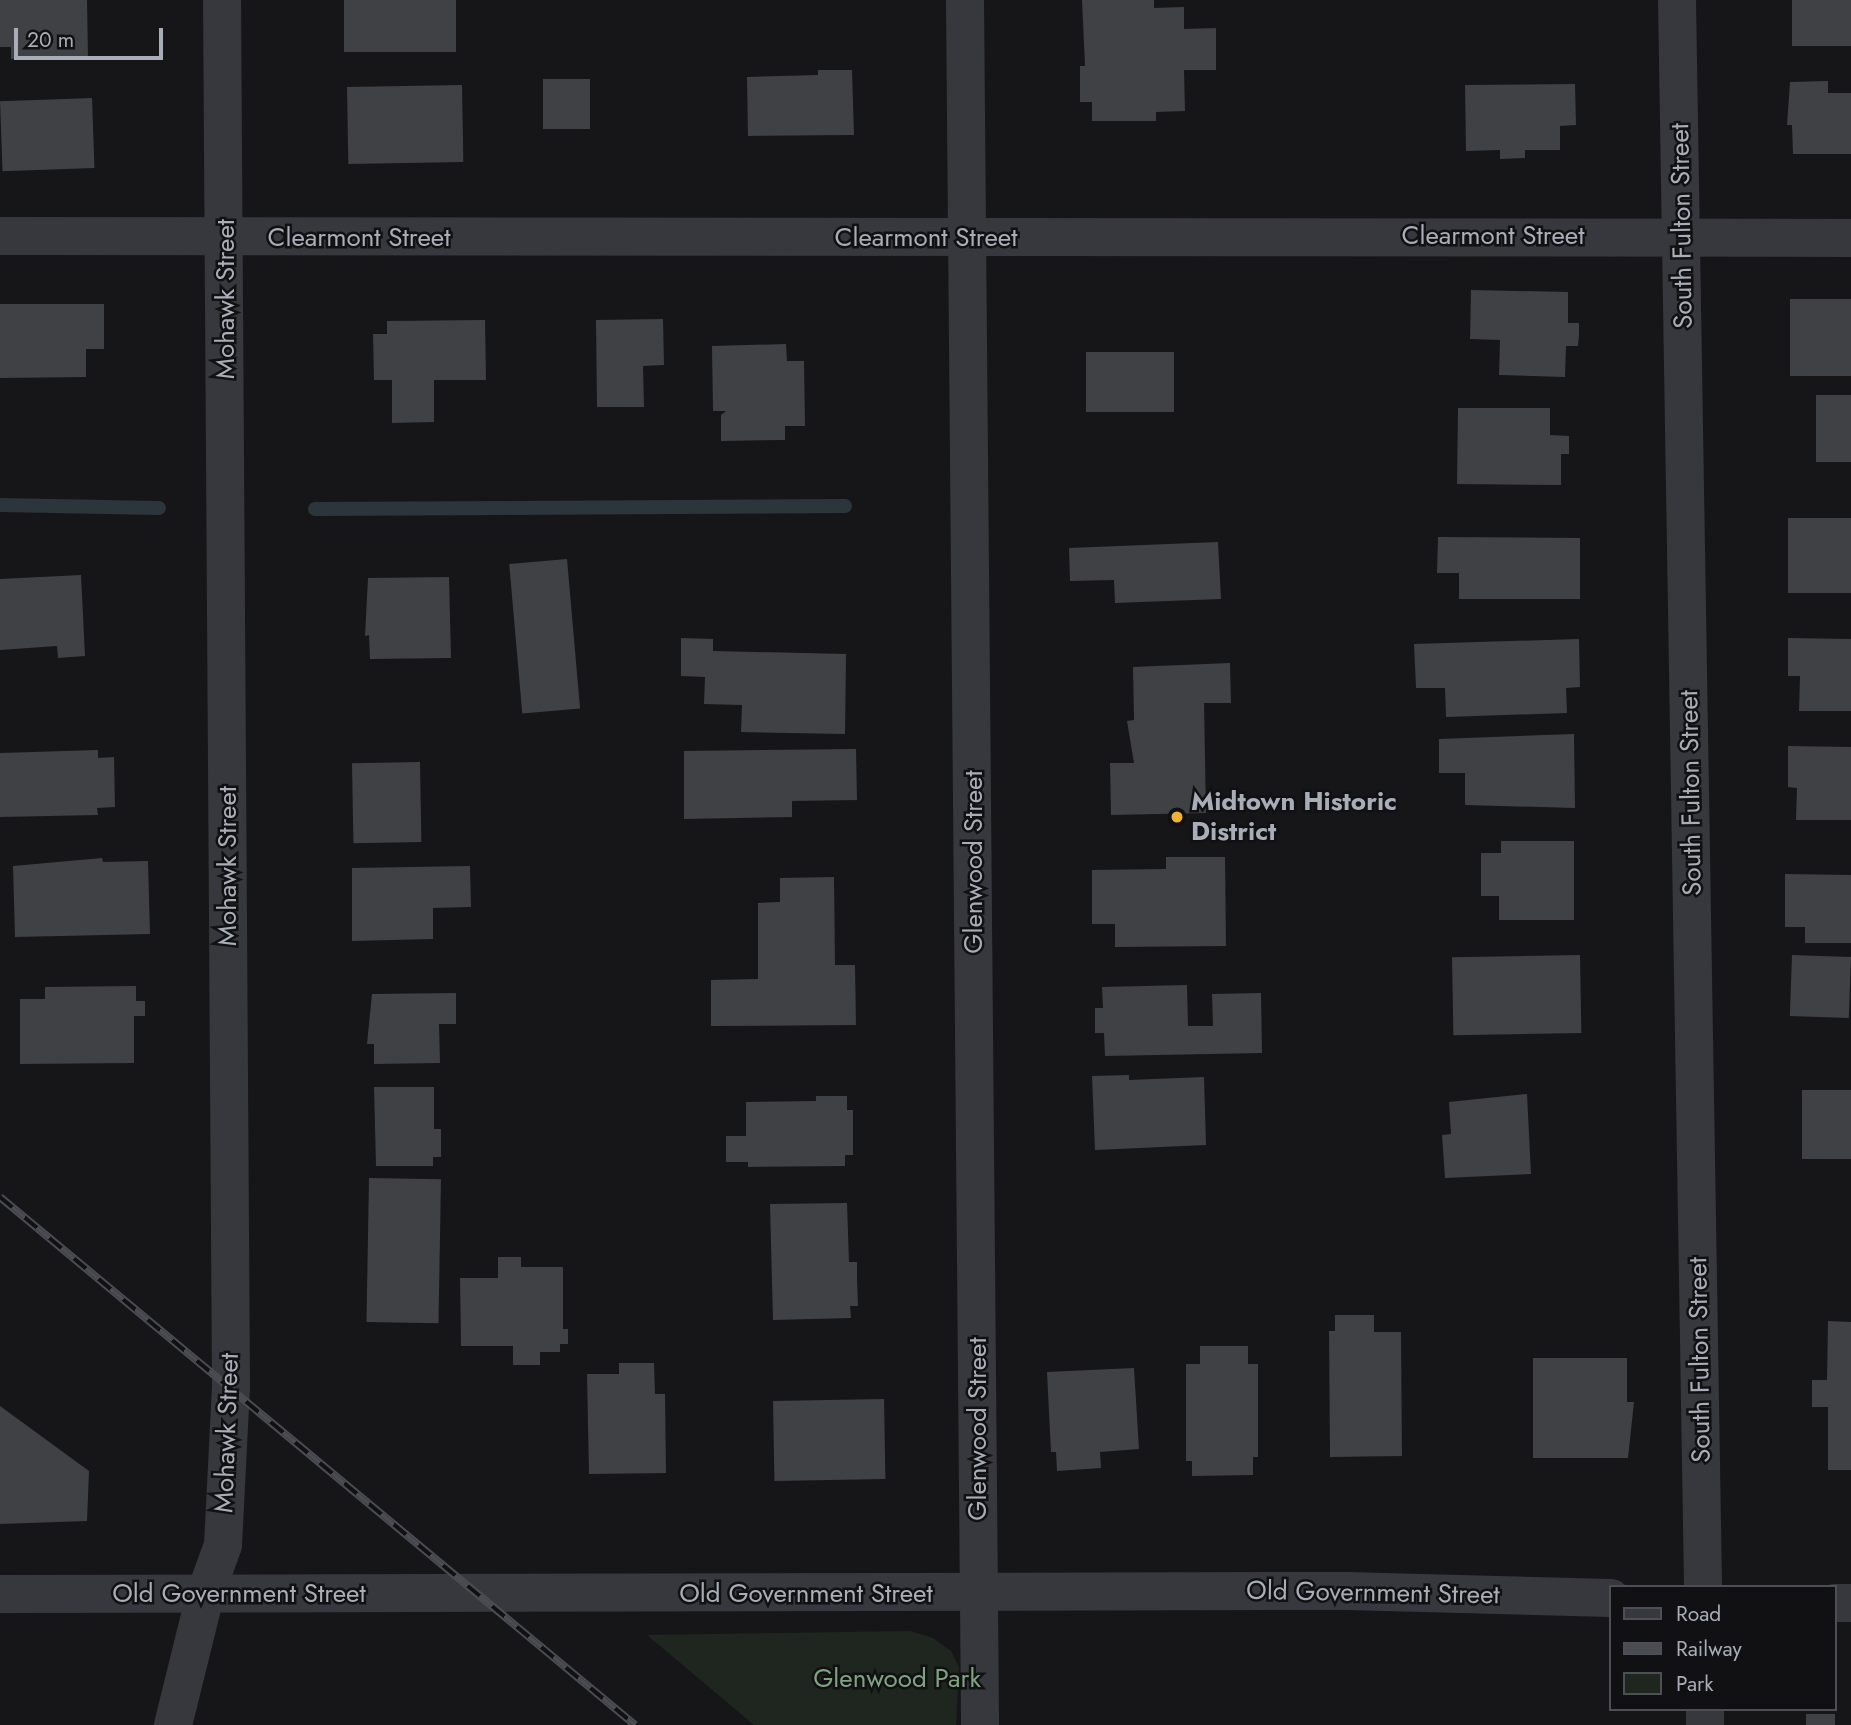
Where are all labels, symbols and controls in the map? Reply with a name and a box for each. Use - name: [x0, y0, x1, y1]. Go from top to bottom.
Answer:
- scale bar: [18, 14, 166, 58]
- text: 20 m: [27, 25, 74, 55]
- street label: South Fulton Street: [1665, 123, 1699, 329]
- street label: Mohawk Street: [210, 219, 242, 379]
- street label: Clearmont Street: [1402, 220, 1584, 252]
- street label: Clearmont Street: [268, 222, 450, 254]
- street label: Clearmont Street: [835, 222, 1017, 254]
- street label: South Fulton Street: [1674, 690, 1708, 896]
- street label: Glenwood Street: [958, 770, 990, 954]
- street label: Mohawk Street: [212, 786, 244, 946]
- place label: Midtown Historic District: [1191, 786, 1397, 848]
- marker: Midtown Historic District: [1169, 809, 1185, 825]
- street label: South Fulton Street: [1683, 1257, 1717, 1463]
- street label: Glenwood Street: [962, 1337, 994, 1521]
- street label: Mohawk Street: [209, 1352, 245, 1514]
- street label: Old Government Street: [1246, 1575, 1500, 1611]
- street label: Old Government Street: [112, 1578, 366, 1610]
- street label: Old Government Street: [679, 1578, 933, 1610]
- legend: [1610, 1585, 1837, 1711]
- text: Road: [1676, 1599, 1721, 1629]
- text: Railway: [1676, 1634, 1742, 1664]
- park label: Glenwood Park: [813, 1663, 981, 1695]
- text: Park: [1676, 1669, 1713, 1699]

